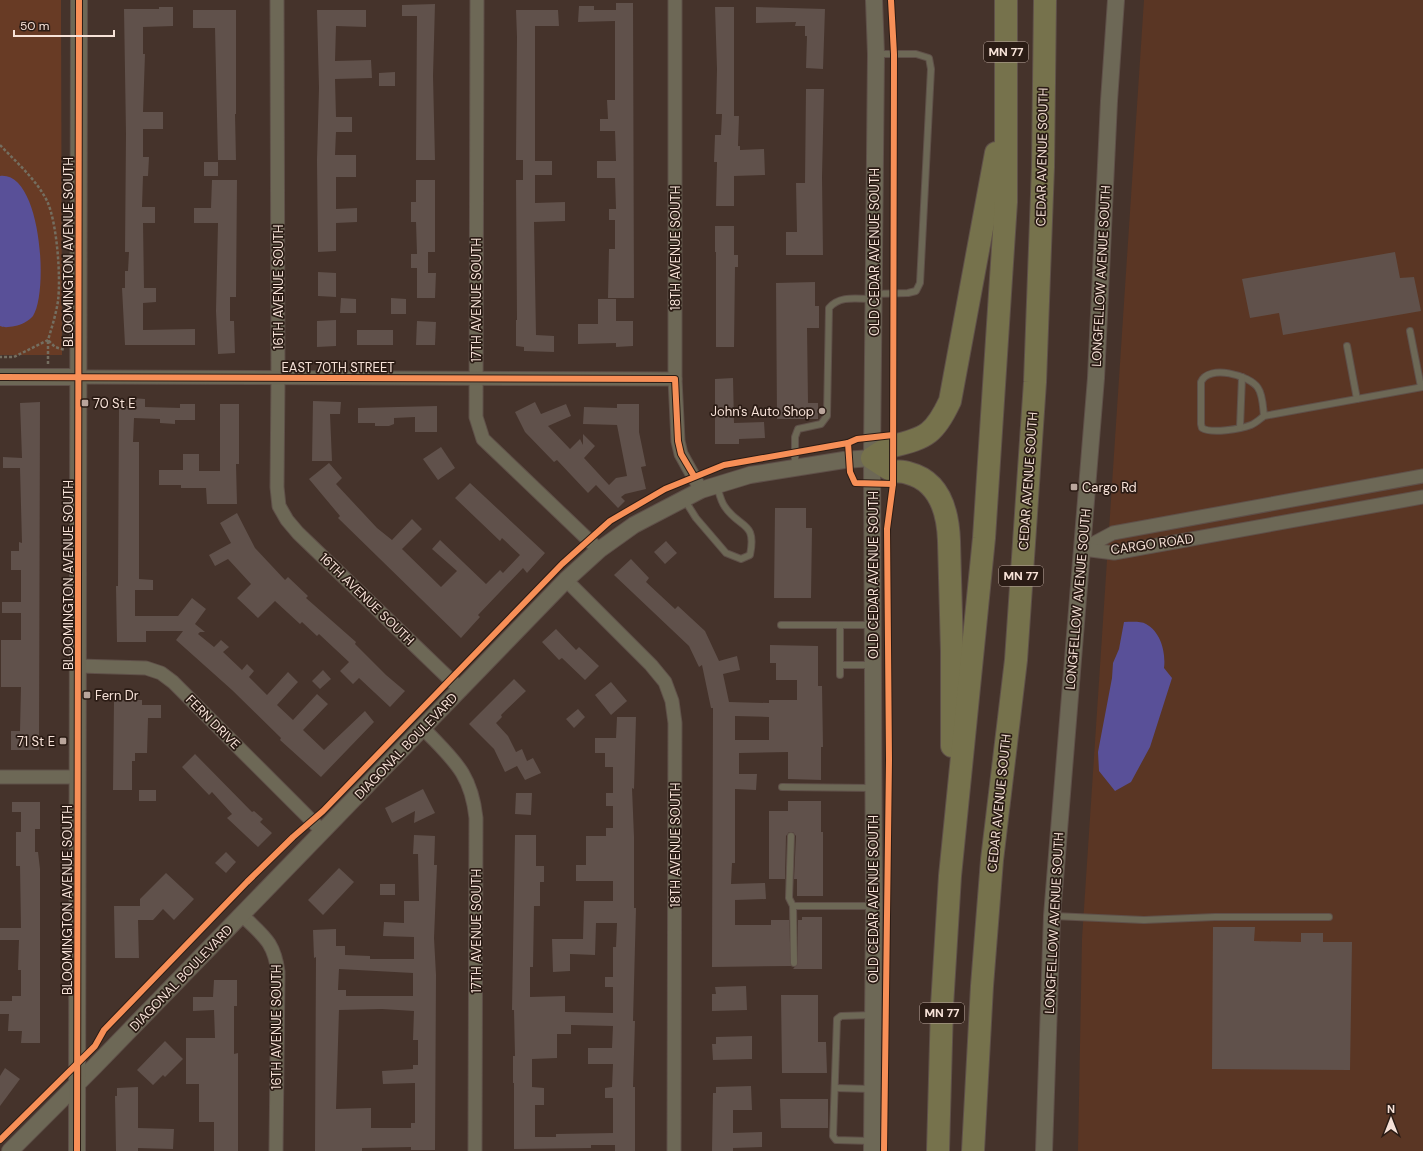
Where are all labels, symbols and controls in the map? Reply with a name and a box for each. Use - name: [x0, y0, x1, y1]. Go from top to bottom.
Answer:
- scale bar: [14, 12, 114, 38]
- text: 50 m: [20, 18, 49, 34]
- road number: MN 77: [984, 42, 1028, 62]
- street label: CEDAR AVENUE SOUTH: [1032, 87, 1052, 227]
- street label: BLOOMINGTON AVENUE SOUTH: [60, 157, 77, 347]
- street label: OLD CEDAR AVENUE SOUTH: [866, 168, 883, 336]
- street label: 18TH AVENUE SOUTH: [667, 185, 684, 311]
- street label: LONGFELLOW AVENUE SOUTH: [1088, 185, 1114, 367]
- street label: 16TH AVENUE SOUTH: [270, 224, 287, 350]
- street label: 17TH AVENUE SOUTH: [468, 238, 485, 362]
- street label: EAST 70TH STREET: [281, 359, 395, 376]
- place label: 70 St E: [93, 395, 136, 412]
- marker: 70 St E: [80, 398, 90, 408]
- place label: John's Auto Shop: [711, 403, 814, 420]
- marker: John's Auto Shop: [817, 406, 827, 416]
- street label: CEDAR AVENUE SOUTH: [1015, 411, 1041, 551]
- place label: Cargo Rd: [1082, 479, 1137, 496]
- street label: BLOOMINGTON AVENUE SOUTH: [60, 480, 77, 670]
- marker: Cargo Rd: [1069, 482, 1079, 492]
- street label: OLD CEDAR AVENUE SOUTH: [865, 491, 882, 659]
- street label: LONGFELLOW AVENUE SOUTH: [1062, 508, 1094, 690]
- street label: CARGO ROAD: [1109, 530, 1195, 558]
- street label: 16TH AVENUE SOUTH: [316, 549, 418, 649]
- road number: MN 77: [999, 566, 1043, 586]
- place label: Fern Dr: [95, 687, 139, 704]
- street label: DIAGONAL BOULEVARD: [351, 689, 461, 803]
- marker: Fern Dr: [82, 690, 92, 700]
- street label: FERN DRIVE: [182, 691, 244, 753]
- place label: 71 St E: [17, 733, 55, 750]
- street label: CEDAR AVENUE SOUTH: [983, 733, 1015, 873]
- marker: 71 St E: [58, 736, 68, 746]
- street label: 18TH AVENUE SOUTH: [667, 782, 684, 908]
- street label: BLOOMINGTON AVENUE SOUTH: [59, 805, 76, 995]
- street label: OLD CEDAR AVENUE SOUTH: [865, 815, 882, 983]
- street label: LONGFELLOW AVENUE SOUTH: [1041, 832, 1067, 1014]
- street label: 17TH AVENUE SOUTH: [468, 869, 485, 993]
- street label: DIAGONAL BOULEVARD: [126, 921, 236, 1035]
- street label: 16TH AVENUE SOUTH: [268, 964, 285, 1090]
- road number: MN 77: [920, 1003, 964, 1023]
- north arrow: [1371, 1099, 1411, 1139]
- text: N: [1387, 1102, 1395, 1116]

